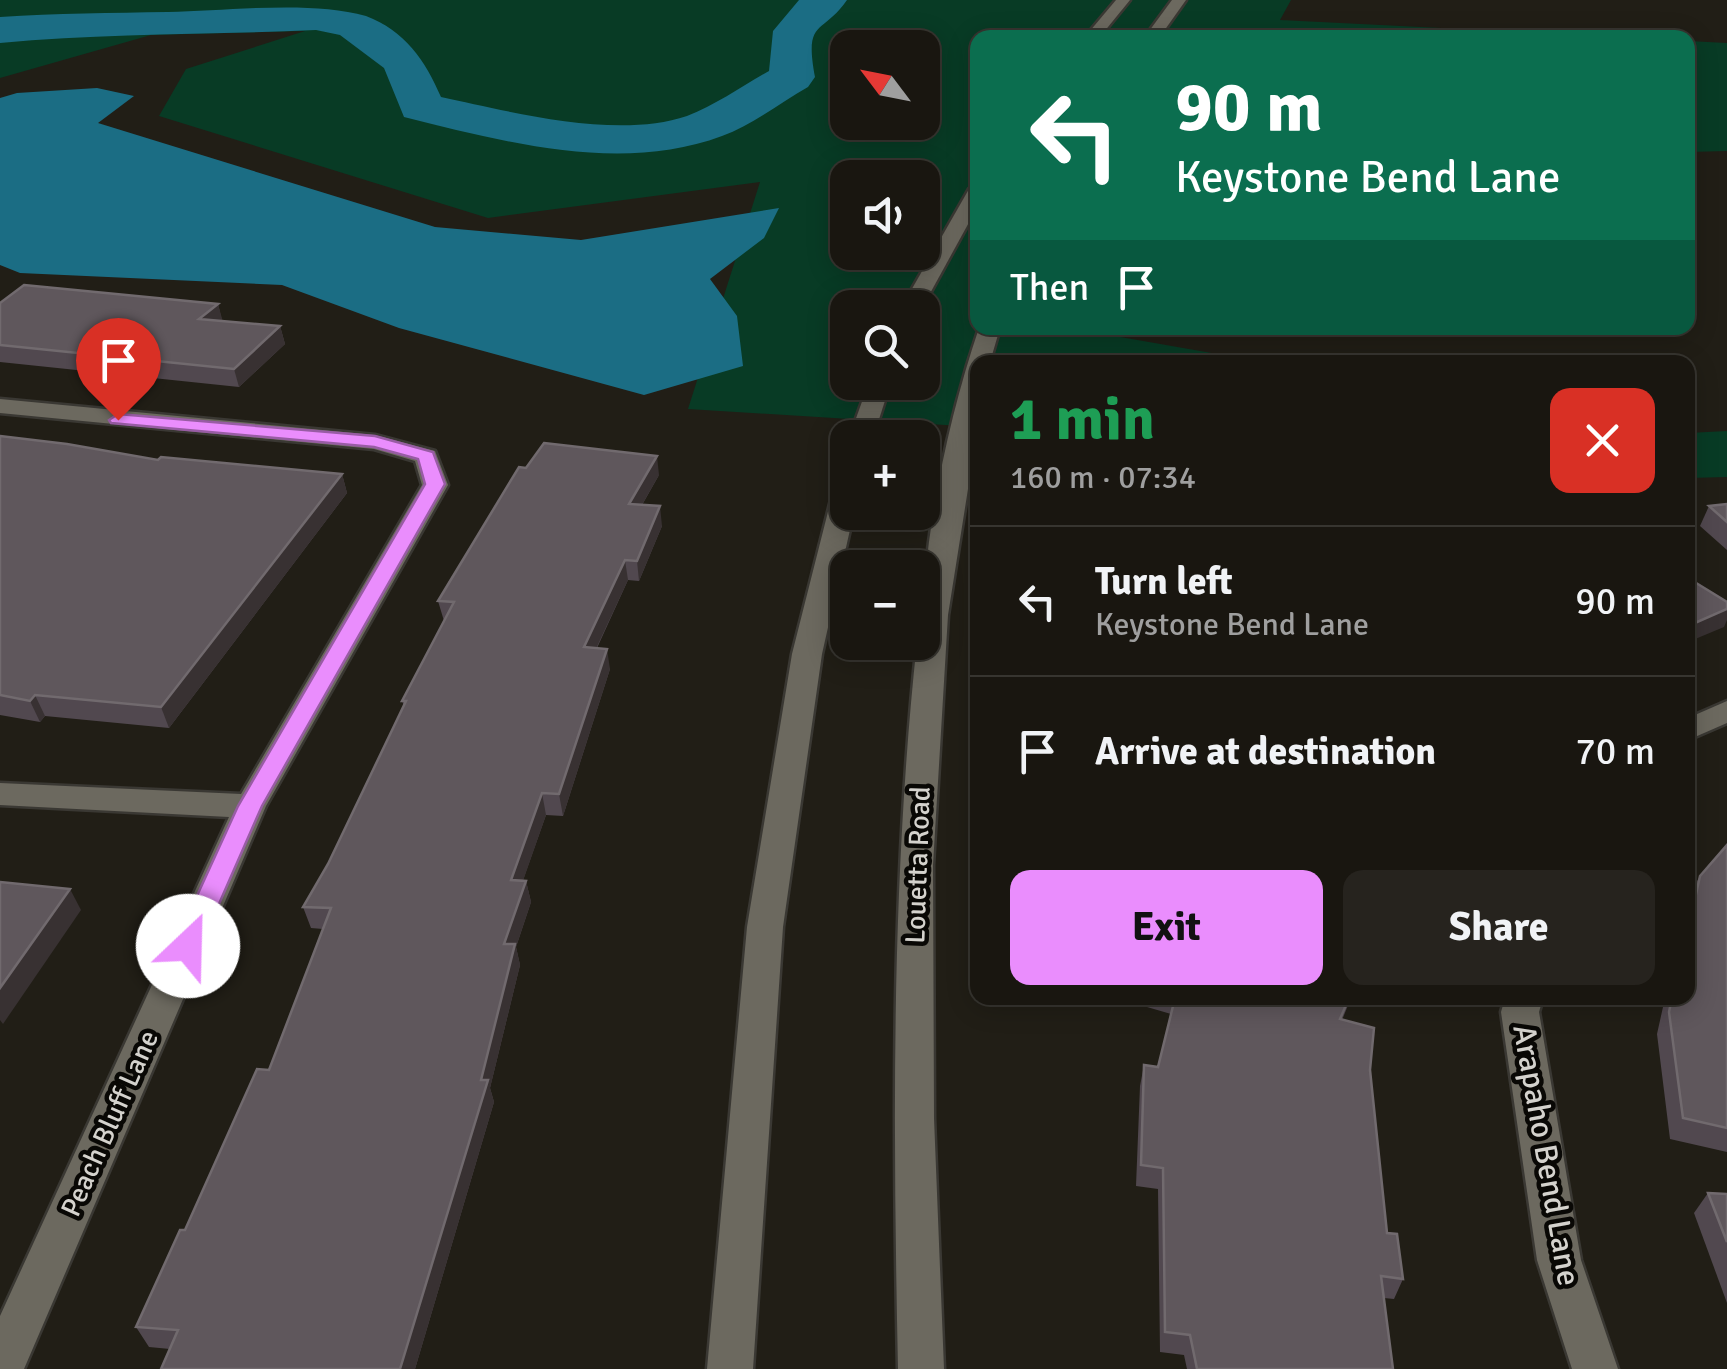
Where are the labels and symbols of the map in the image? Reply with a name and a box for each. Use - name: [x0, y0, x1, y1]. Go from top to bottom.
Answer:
- north arrow: [830, 30, 940, 140]
- pin: [76, 318, 161, 421]
- street label: Louetta Road: [898, 786, 938, 944]
- position arrow: [136, 894, 240, 998]
- street label: Arapaho Bend Lane: [1504, 1021, 1589, 1289]
- street label: Peach Bluff Lane: [54, 1025, 166, 1222]

